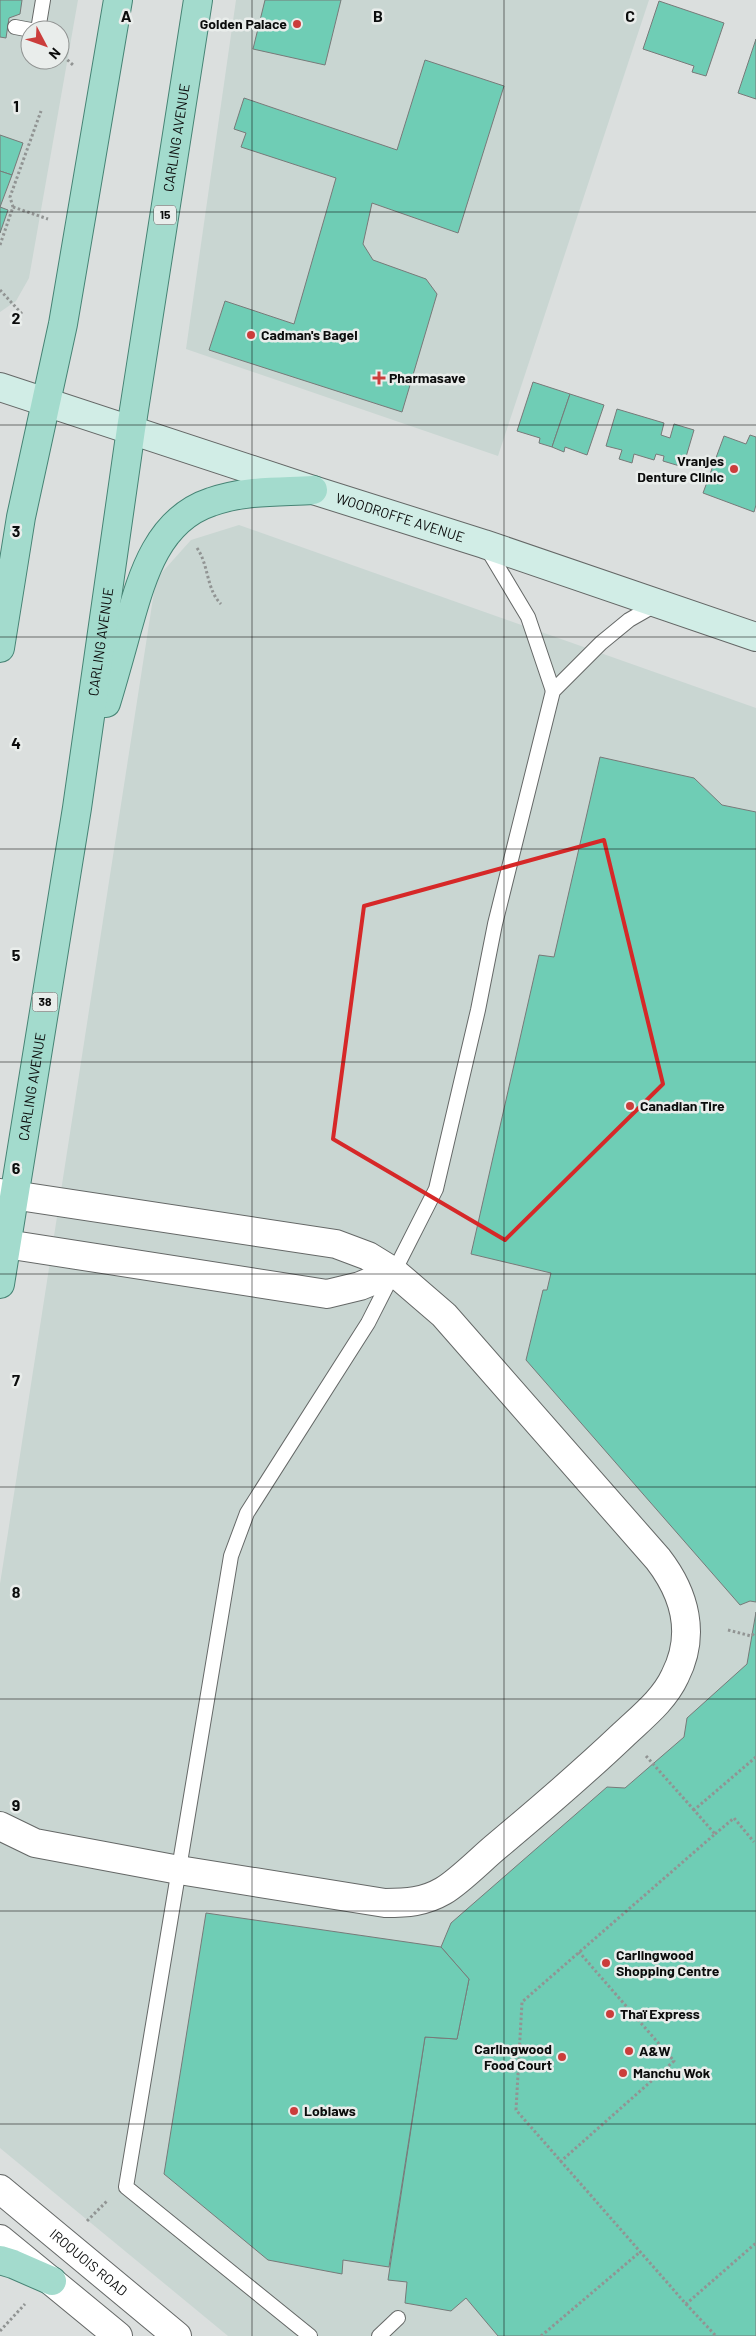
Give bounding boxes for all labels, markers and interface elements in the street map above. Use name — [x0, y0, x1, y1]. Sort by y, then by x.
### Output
text: A — [121, 6, 132, 25]
text: B — [373, 6, 383, 25]
text: C — [625, 6, 635, 25]
place label: Golden Palace — [200, 15, 287, 32]
marker: Golden Palace — [291, 18, 303, 30]
north arrow — [20, 20, 70, 70]
text: N — [46, 45, 65, 63]
street label: CARLING AVENUE — [159, 82, 193, 193]
text: 1 — [13, 96, 19, 115]
road number: 15 — [154, 206, 176, 224]
text: 2 — [12, 308, 21, 327]
place label: Cadman's Bagel — [261, 326, 358, 343]
marker: Cadman's Bagel — [245, 329, 257, 341]
place label: Pharmasave — [389, 369, 466, 386]
marker: Pharmasave — [373, 372, 385, 384]
place label: Vranjes Denture Clinic — [637, 452, 724, 485]
marker: Vranjes Denture Clinic — [728, 463, 740, 475]
street label: WOODROFFE AVENUE — [334, 489, 467, 545]
text: 3 — [12, 521, 20, 540]
street label: CARLING AVENUE — [84, 586, 116, 697]
text: 4 — [11, 733, 21, 752]
text: 5 — [12, 945, 21, 964]
road number: 38 — [32, 992, 58, 1012]
street label: CARLING AVENUE — [14, 1031, 49, 1142]
place label: Canadian Tire — [640, 1097, 725, 1114]
marker: Canadian Tire — [624, 1100, 636, 1112]
text: 6 — [12, 1158, 21, 1177]
text: 7 — [12, 1370, 20, 1389]
text: 8 — [12, 1582, 21, 1601]
text: 9 — [12, 1795, 20, 1814]
place label: Carlingwood Shopping Centre — [616, 1946, 720, 1979]
marker: Carlingwood Shopping Centre — [600, 1957, 612, 1969]
place label: Thaï Express — [620, 2005, 700, 2022]
marker: Thaï Express — [604, 2008, 616, 2020]
place label: Carlingwood Food Court — [474, 2040, 552, 2073]
place label: A&W — [639, 2042, 671, 2059]
marker: A&W — [623, 2045, 635, 2057]
marker: Carlingwood Food Court — [556, 2051, 568, 2063]
place label: Manchu Wok — [633, 2064, 711, 2081]
marker: Manchu Wok — [617, 2067, 629, 2079]
place label: Loblaws — [304, 2102, 356, 2119]
marker: Loblaws — [288, 2105, 300, 2117]
street label: IROQUOIS ROAD — [47, 2225, 131, 2299]

